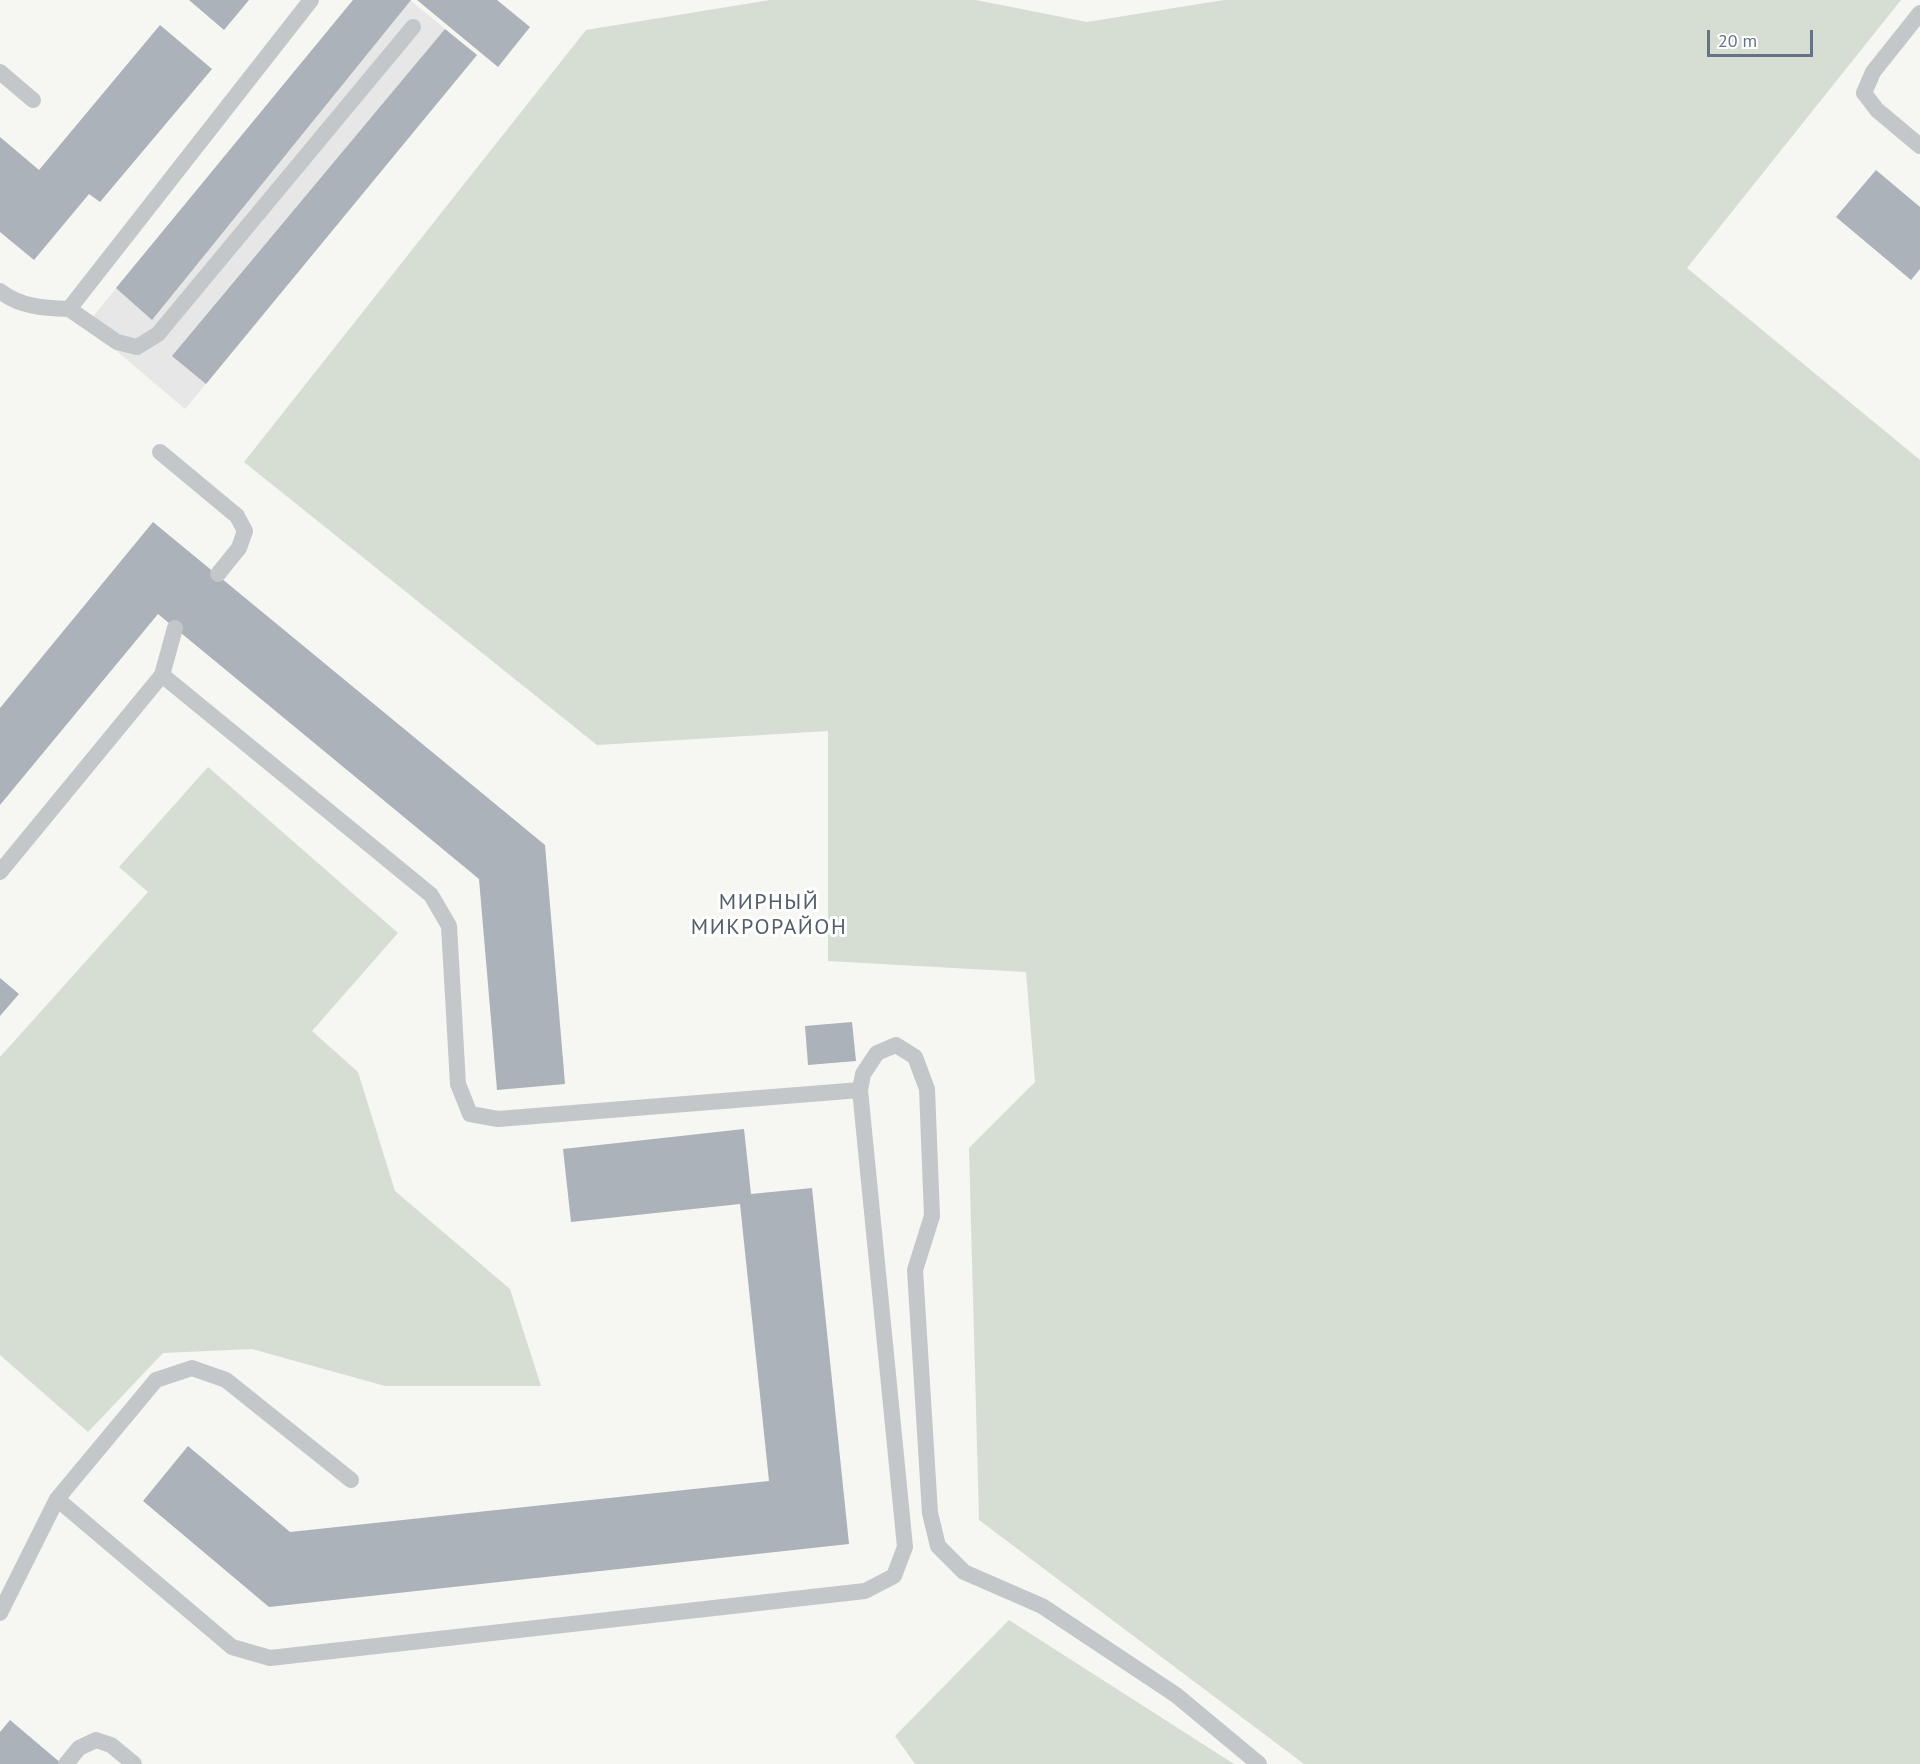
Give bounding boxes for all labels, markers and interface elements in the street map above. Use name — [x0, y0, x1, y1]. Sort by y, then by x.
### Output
scale bar — [1710, 18, 1816, 56]
text: 20 m — [1718, 29, 1757, 52]
district label: МИРНЫЙ МИКРОРАЙОН — [691, 890, 847, 942]

